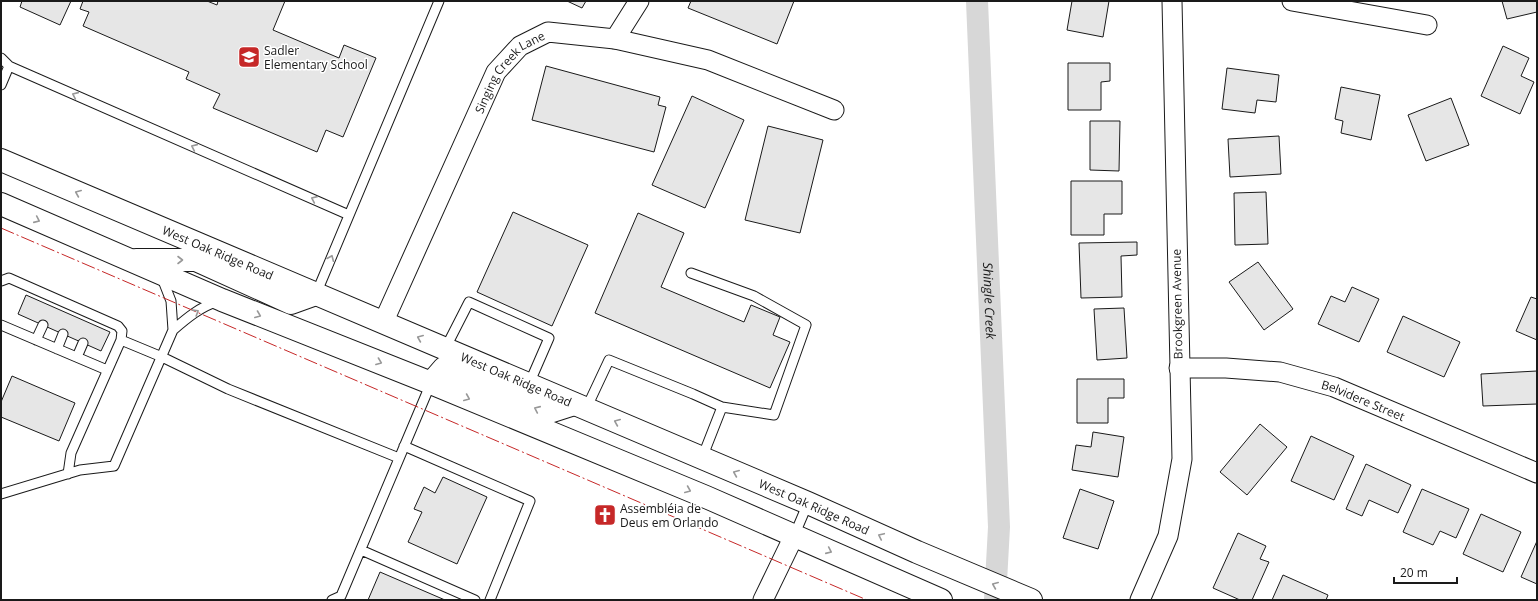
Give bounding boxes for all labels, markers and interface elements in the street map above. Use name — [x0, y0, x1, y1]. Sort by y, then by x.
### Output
street label: Singing Creek Lane — [470, 27, 548, 116]
place label: Sadler Elementary School — [264, 42, 368, 73]
school or university icon: Sadler Elementary School — [236, 44, 262, 70]
one-way arrow — [72, 92, 80, 100]
one-way arrow — [191, 144, 199, 152]
one-way arrow — [74, 190, 82, 198]
one-way arrow — [310, 196, 318, 204]
one-way arrow — [32, 215, 40, 223]
street label: West Oak Ridge Road — [160, 221, 276, 283]
street label: Brookgreen Avenue — [1168, 248, 1186, 359]
one-way arrow — [326, 255, 334, 262]
one-way arrow — [177, 256, 183, 264]
water label: Shingle Creek — [979, 262, 1000, 340]
one-way arrow — [192, 309, 199, 317]
one-way arrow — [255, 310, 262, 318]
one-way arrow — [416, 335, 424, 343]
street label: West Oak Ridge Road — [458, 348, 575, 410]
one-way arrow — [376, 358, 383, 366]
street label: Belvidere Street — [1319, 375, 1408, 425]
one-way arrow — [463, 393, 470, 401]
one-way arrow — [534, 406, 542, 414]
one-way arrow — [613, 419, 621, 427]
one-way arrow — [733, 469, 740, 477]
street label: West Oak Ridge Road — [756, 475, 872, 538]
one-way arrow — [684, 485, 692, 493]
place label: Assembléia de Deus em Orlando — [620, 500, 718, 531]
church icon: Assembléia de Deus em Orlando — [592, 502, 618, 528]
one-way arrow — [878, 533, 885, 541]
one-way arrow — [825, 546, 833, 554]
scale bar — [1394, 559, 1457, 585]
text: 20 m — [1400, 564, 1428, 581]
one-way arrow — [991, 582, 999, 590]

